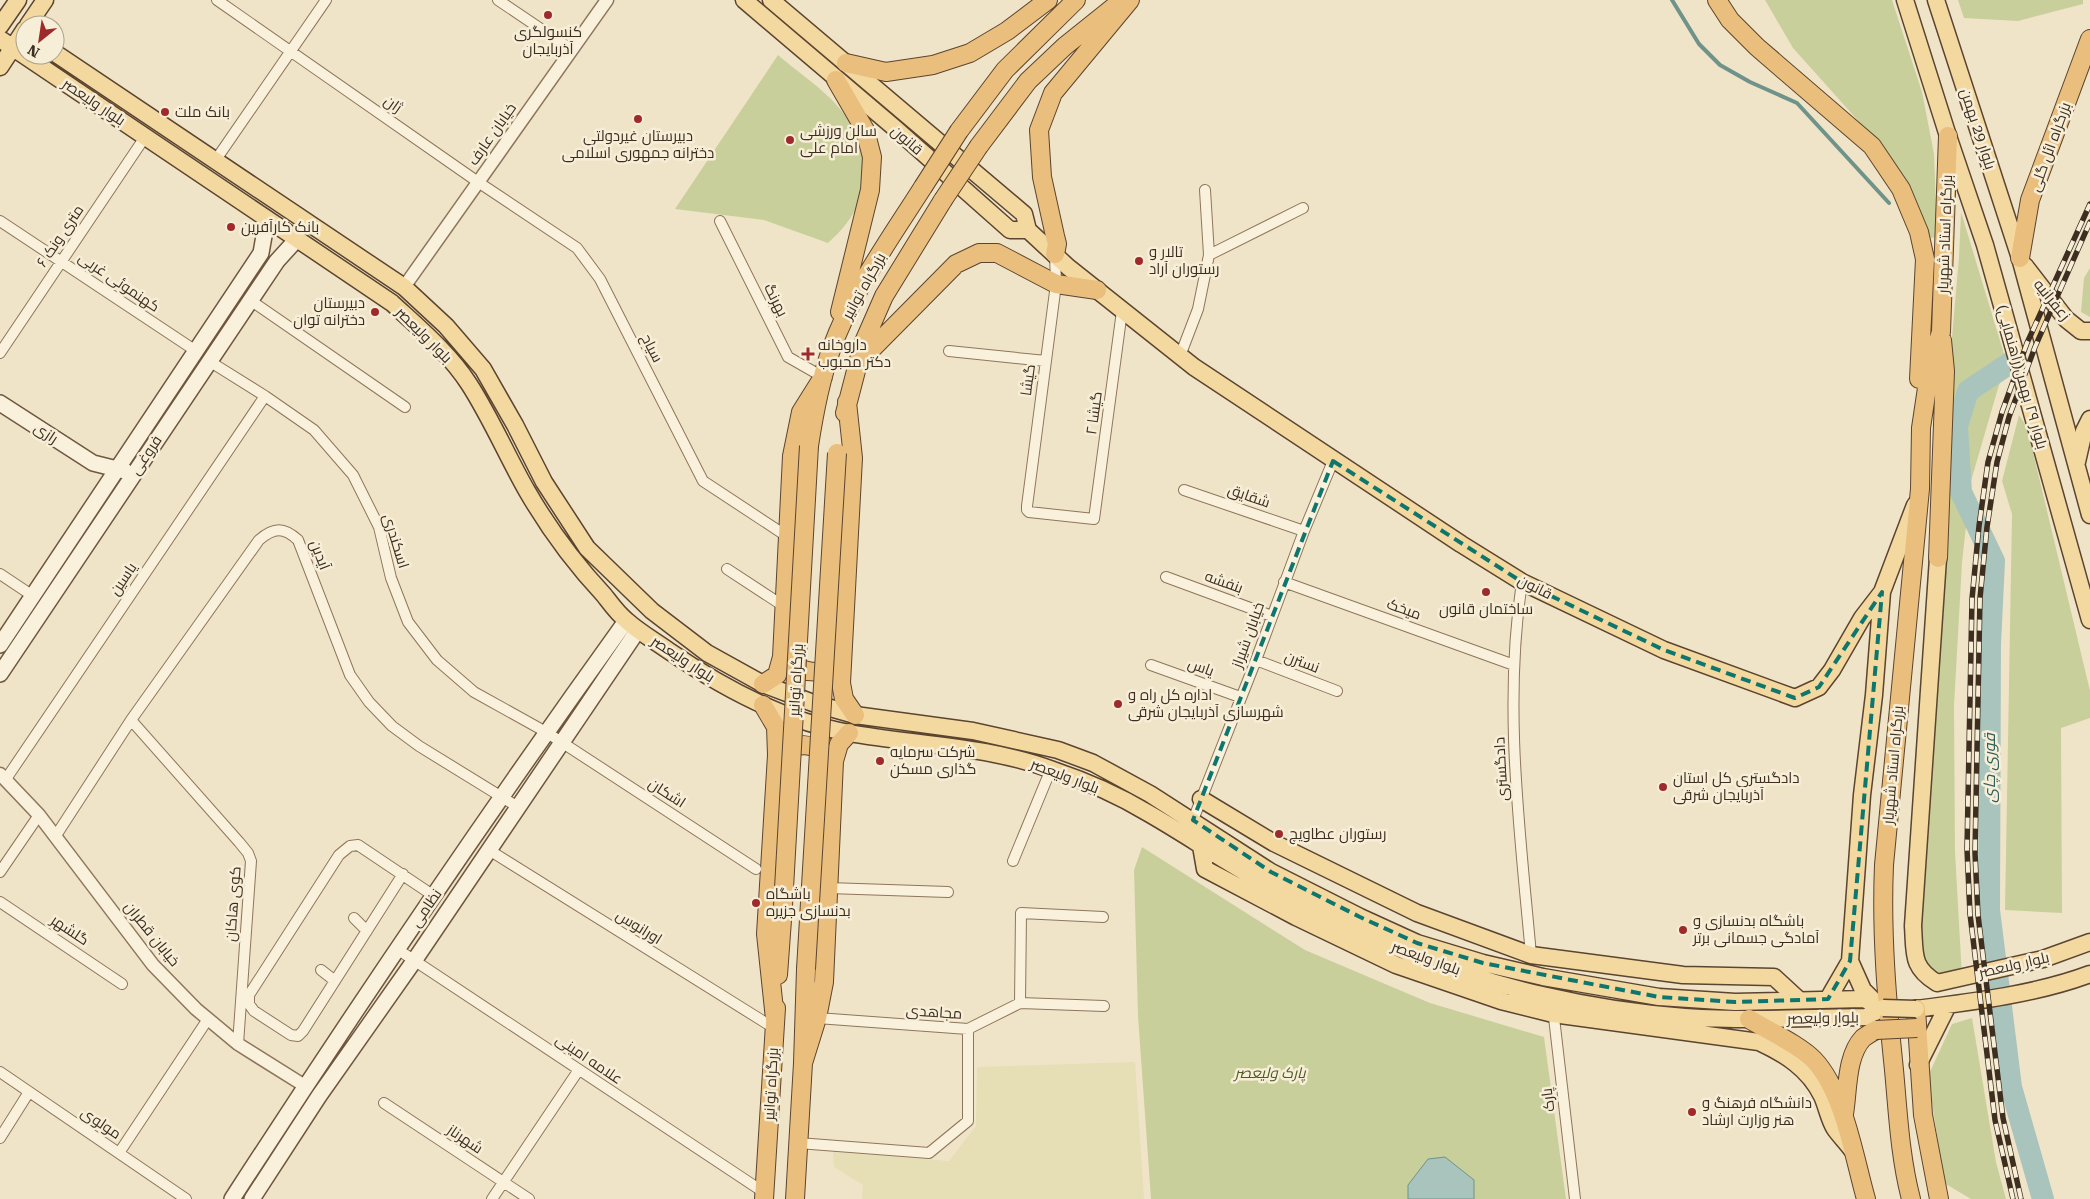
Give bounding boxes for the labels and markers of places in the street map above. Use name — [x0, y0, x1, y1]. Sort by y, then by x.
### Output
marker: کنسولگری آذربایجان — [542, 9, 554, 21]
place label: کنسولگری آذربایجان — [514, 23, 582, 59]
place label: بانک ملت — [175, 103, 230, 121]
marker: بانک ملت — [159, 106, 171, 118]
marker: دبیرستان غیردولتی دخترانه جمهوری اسلامی — [632, 113, 644, 125]
place label: سالن ورزشی امام علی — [800, 122, 877, 158]
place label: دبیرستان غیردولتی دخترانه جمهوری اسلامی — [562, 127, 714, 163]
marker: سالن ورزشی امام علی — [784, 134, 796, 146]
place label: بانک کارآفرین — [241, 218, 319, 237]
marker: بانک کارآفرین — [225, 221, 237, 233]
place label: تالار و رستوران آراد — [1149, 243, 1219, 279]
marker: تالار و رستوران آراد — [1133, 255, 1145, 267]
place label: دبیرستان دخترانه توان — [293, 294, 365, 330]
marker: دبیرستان دخترانه توان — [369, 306, 381, 318]
place label: داروخانه دکتر محبوب — [818, 336, 891, 371]
marker: داروخانه دکتر محبوب — [802, 348, 814, 360]
marker: ساختمان قانون — [1480, 586, 1492, 598]
place label: ساختمان قانون — [1439, 600, 1533, 619]
place label: اداره کل راه و شهرسازی آذربایجان شرقی — [1128, 686, 1284, 722]
marker: اداره کل راه و شهرسازی آذربایجان شرقی — [1112, 698, 1124, 710]
place label: شرکت سرمایه گذاری مسکن — [890, 743, 976, 779]
marker: شرکت سرمایه گذاری مسکن — [874, 755, 886, 767]
place label: دادگستری کل استان آذربایجان شرقی — [1673, 769, 1800, 805]
marker: دادگستری کل استان آذربایجان شرقی — [1657, 781, 1669, 793]
place label: رستوران عطاویچ — [1289, 825, 1386, 845]
marker: رستوران عطاویچ — [1273, 828, 1285, 840]
place label: باشگاه بدنسازی جزیره — [766, 885, 851, 921]
marker: باشگاه بدنسازی جزیره — [750, 897, 762, 909]
place label: باشگاه بدنسازی و آمادگی جسمانی برتر — [1692, 912, 1819, 948]
marker: باشگاه بدنسازی و آمادگی جسمانی برتر — [1677, 924, 1689, 936]
place label: دانشگاه فرهنگ و هنر وزارت ارشاد — [1702, 1094, 1812, 1129]
marker: دانشگاه فرهنگ و هنر وزارت ارشاد — [1686, 1106, 1698, 1118]

